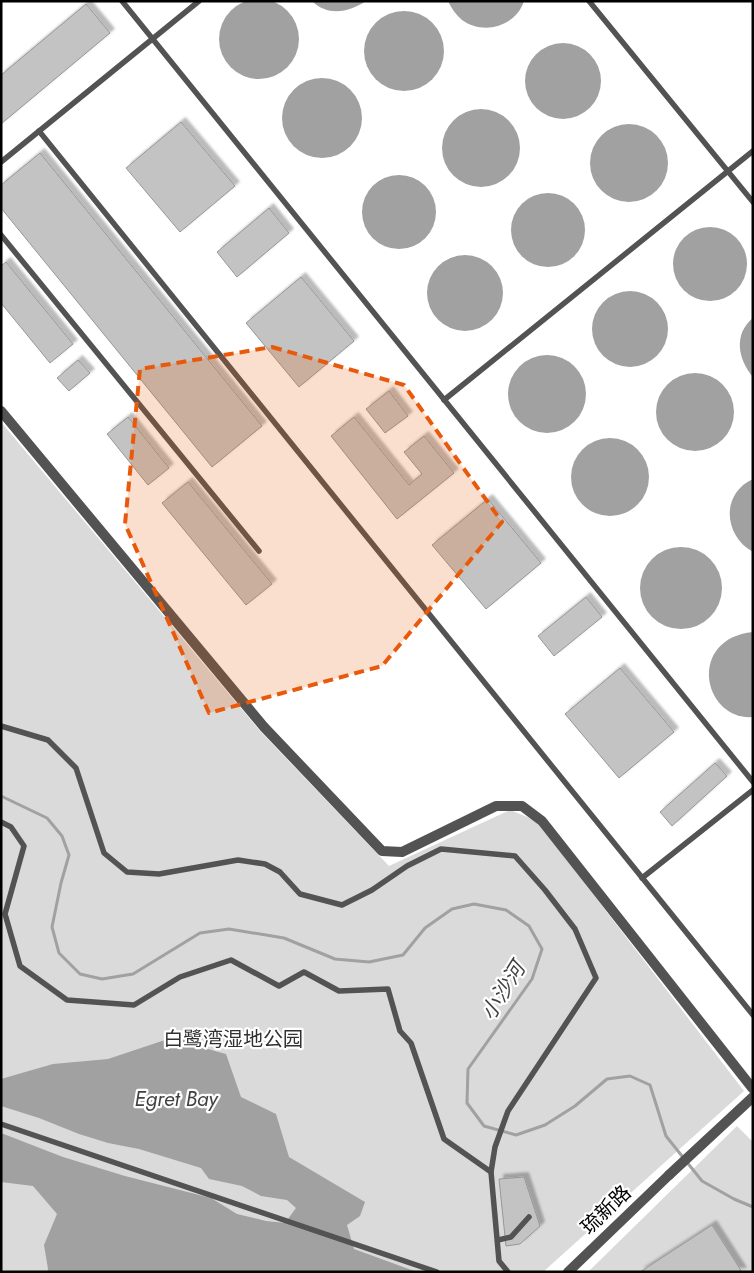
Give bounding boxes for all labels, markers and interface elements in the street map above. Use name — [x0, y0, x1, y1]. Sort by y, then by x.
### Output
water label: 小沙河 — [474, 953, 535, 1026]
park label: 白鹭湾湿地公园 — [163, 1025, 303, 1054]
water label: Egret Bay — [134, 1084, 220, 1114]
street label: 琉新路 — [574, 1179, 638, 1241]

